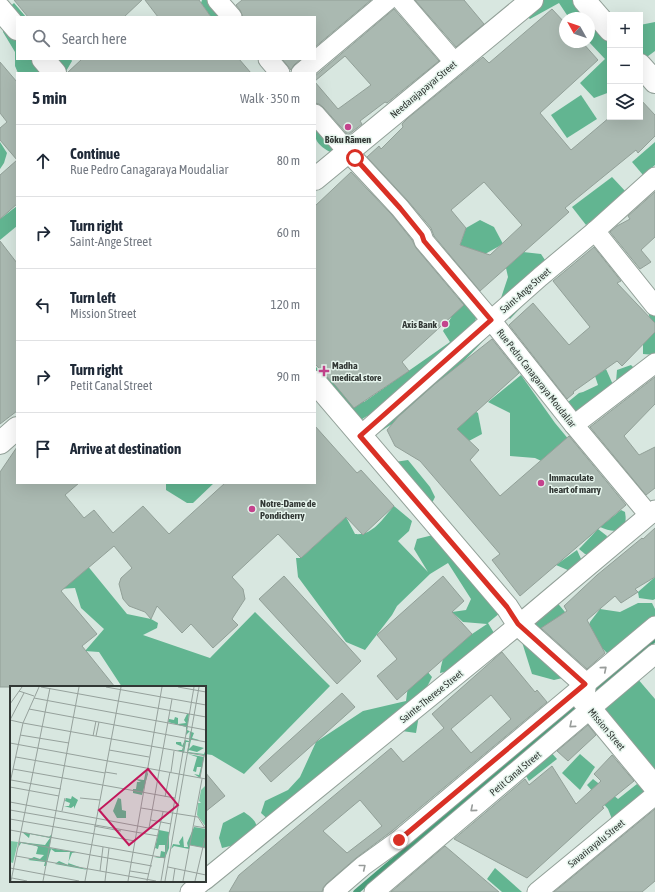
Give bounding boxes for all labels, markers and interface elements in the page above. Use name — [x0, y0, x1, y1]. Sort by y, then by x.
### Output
north arrow — [559, 12, 595, 48]
map controls — [607, 12, 643, 120]
button: + — [607, 12, 643, 48]
search box — [16, 16, 316, 60]
icon: search — [30, 27, 52, 49]
text: Search here — [62, 30, 127, 47]
button: − — [607, 48, 643, 84]
street label: Needarajapayar Street — [388, 58, 459, 120]
button: layers — [607, 84, 643, 120]
text: 5 min — [32, 88, 67, 108]
text: Walk · 350 m — [240, 91, 300, 106]
marker: Bōku Rāmen — [343, 122, 353, 132]
place label: Bōku Rāmen — [325, 134, 371, 145]
text: Continue — [70, 145, 120, 162]
route start — [346, 149, 364, 167]
icon: ahead — [32, 150, 54, 172]
text: 80 m — [277, 153, 300, 168]
text: Rue Pedro Canagaraya Moudaliar — [70, 162, 228, 177]
text: Turn right — [70, 217, 123, 234]
icon: right — [32, 222, 54, 244]
text: 60 m — [277, 225, 300, 240]
text: Saint-Ange Street — [70, 234, 152, 249]
street label: Saint-Ange Street — [498, 265, 553, 315]
text: Turn left — [70, 289, 116, 306]
icon: left — [32, 294, 54, 316]
text: 120 m — [271, 297, 300, 312]
text: Mission Street — [70, 306, 137, 321]
place label: Axis Bank — [401, 319, 438, 330]
marker: Axis Bank — [440, 319, 450, 329]
street label: Rue Pedro Canagaraya Moudaliar — [495, 327, 579, 431]
place label: Madha medical store — [332, 360, 382, 383]
text: Turn right — [70, 361, 123, 378]
icon: right — [32, 366, 54, 388]
marker: Madha medical store — [319, 366, 329, 376]
text: 90 m — [277, 369, 300, 384]
text: Petit Canal Street — [70, 378, 152, 393]
icon: arrive — [32, 438, 54, 460]
text: Arrive at destination — [70, 440, 181, 457]
place label: Immaculate heart of marry — [549, 472, 602, 495]
marker: Immaculate heart of marry — [536, 478, 546, 488]
place label: Notre-Dame de Pondicherry — [260, 498, 317, 521]
marker: Notre-Dame de Pondicherry — [247, 504, 257, 514]
one-way arrow — [599, 666, 607, 673]
street label: Sainte-Therese Street — [398, 668, 465, 725]
inset map — [10, 686, 206, 882]
street label: Mission Street — [586, 706, 627, 753]
one-way arrow — [569, 721, 577, 728]
street label: Petit Canal Street — [488, 749, 543, 798]
one-way arrow — [470, 804, 477, 811]
street label: Savarirayalu Street — [566, 817, 627, 870]
route end — [390, 831, 408, 849]
one-way arrow — [358, 864, 366, 871]

